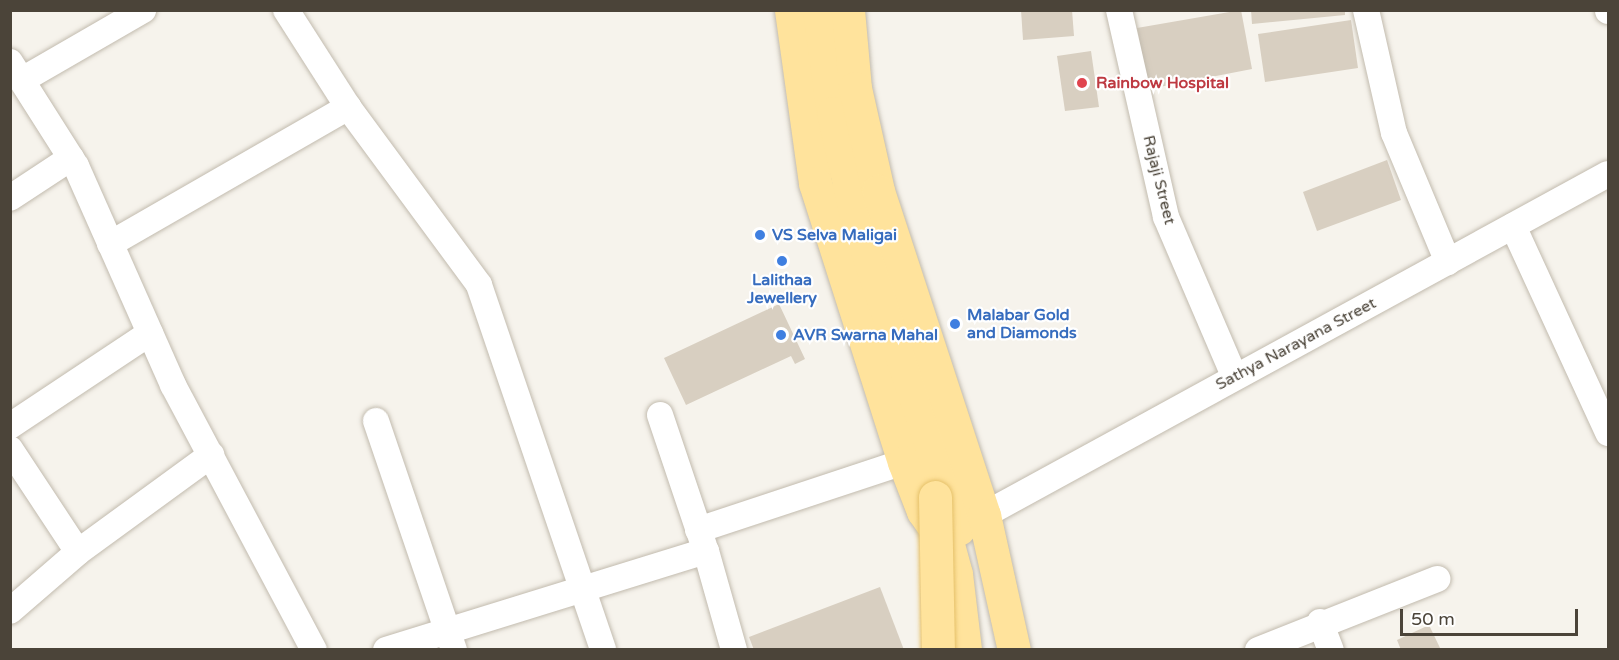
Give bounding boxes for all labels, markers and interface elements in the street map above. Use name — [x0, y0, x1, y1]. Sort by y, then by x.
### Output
place label: Rainbow Hospital — [1096, 73, 1229, 93]
marker: Rainbow Hospital — [1073, 74, 1091, 92]
street label: Rajaji Street — [1139, 133, 1179, 227]
place label: VS Selva Maligai — [772, 225, 897, 245]
marker: VS Selva Maligai — [753, 228, 767, 242]
marker: Lalithaa Jewellery — [775, 254, 789, 268]
place label: Lalithaa Jewellery — [747, 270, 817, 308]
street label: Sathya Narayana Street — [1212, 294, 1380, 394]
place label: Malabar Gold and Diamonds — [967, 305, 1077, 343]
marker: Malabar Gold and Diamonds — [948, 317, 962, 331]
place label: AVR Swarna Mahal — [793, 325, 938, 345]
marker: AVR Swarna Mahal — [774, 328, 788, 342]
scale bar — [1403, 597, 1582, 635]
text: 50 m — [1411, 608, 1455, 630]

